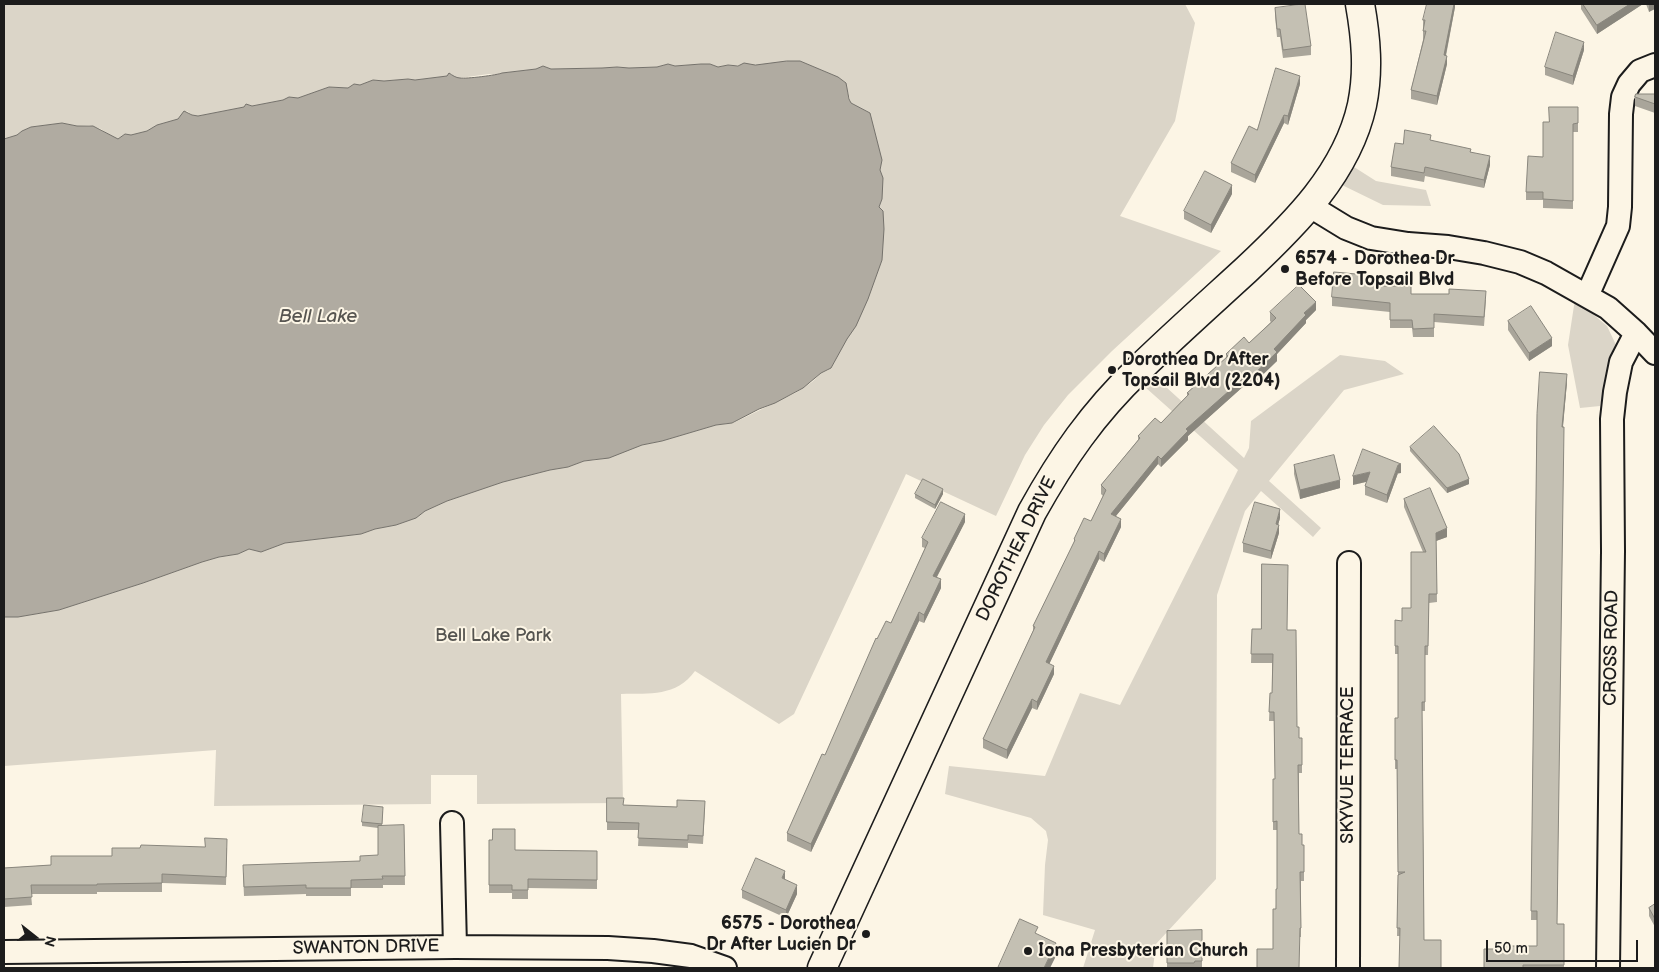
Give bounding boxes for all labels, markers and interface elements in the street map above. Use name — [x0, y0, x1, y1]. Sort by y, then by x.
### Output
place label: 6574 - Dorothea Dr Before Topsail Blvd — [1295, 248, 1455, 290]
marker: 6574 - Dorothea Dr Before Topsail Blvd — [1279, 263, 1291, 275]
water label: Bell Lake — [279, 306, 357, 328]
place label: Dorothea Dr After Topsail Blvd (2204) — [1122, 349, 1280, 392]
marker: Dorothea Dr After Topsail Blvd (2204) — [1106, 364, 1118, 376]
street label: DOROTHEA DRIVE — [973, 473, 1061, 625]
street label: CROSS ROAD — [1600, 590, 1624, 706]
park label: Bell Lake Park — [435, 625, 551, 647]
street label: SKYVUE TERRACE — [1337, 686, 1359, 844]
north arrow — [10, 912, 60, 962]
place label: 6575 - Dorothea Dr After Lucien Dr — [706, 913, 856, 956]
marker: 6575 - Dorothea Dr After Lucien Dr — [860, 928, 872, 940]
scale bar — [1489, 930, 1642, 962]
text: N — [40, 934, 60, 949]
street label: SWANTON DRIVE — [292, 936, 440, 960]
text: 50 m — [1494, 939, 1528, 958]
place label: Iona Presbyterian Church — [1038, 940, 1248, 962]
marker: Iona Presbyterian Church — [1022, 945, 1034, 957]

